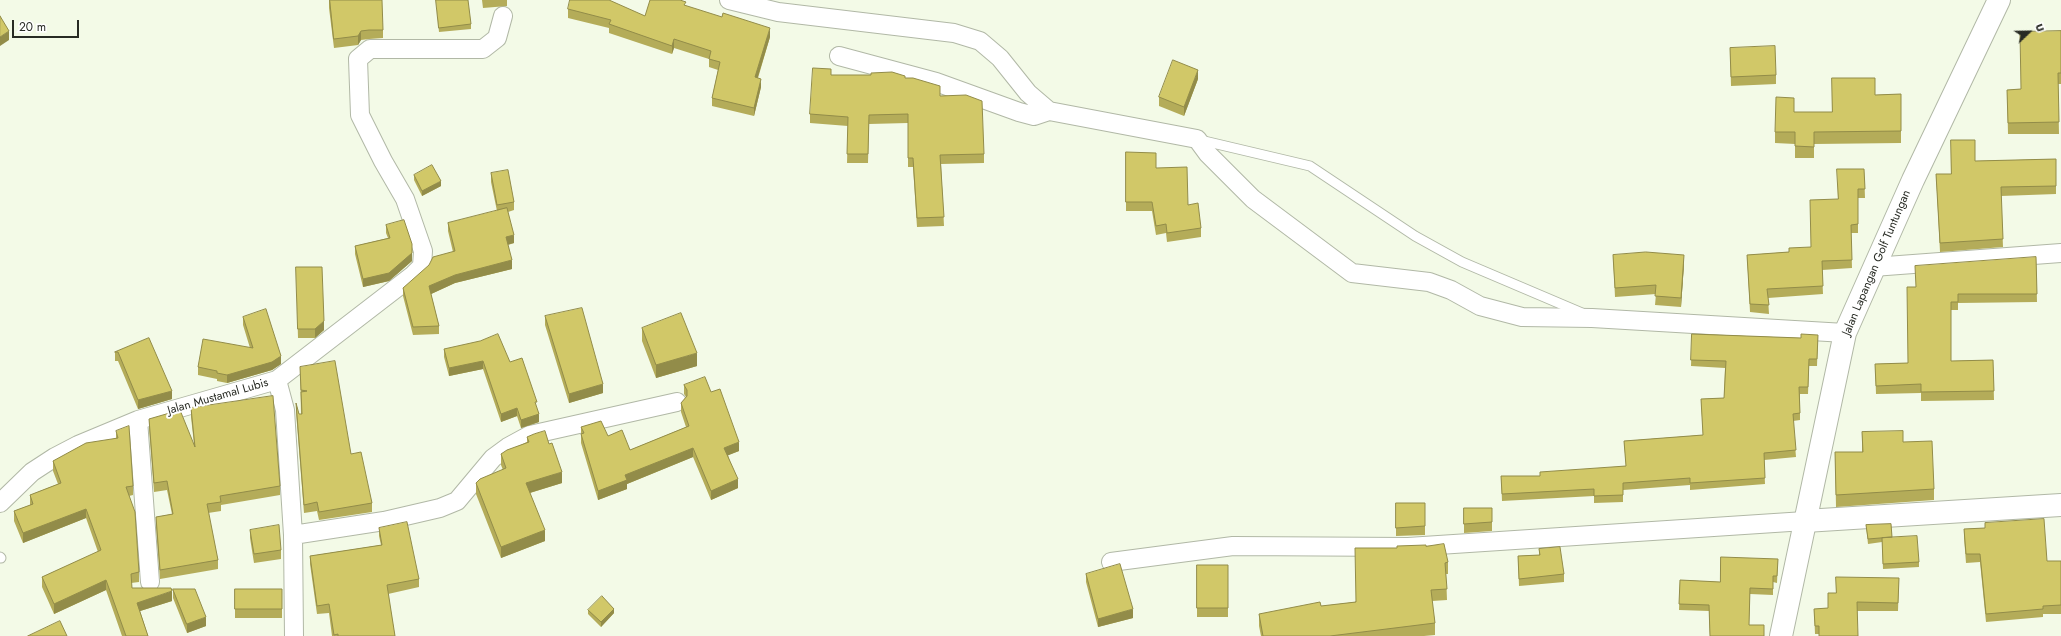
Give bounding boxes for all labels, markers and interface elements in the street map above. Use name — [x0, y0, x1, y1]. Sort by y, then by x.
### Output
scale bar — [14, 12, 81, 38]
north arrow — [2009, 12, 2049, 52]
text: 20 m — [19, 18, 46, 36]
text: U — [2031, 21, 2049, 34]
street label: Jalan Lapangan Golf Tuntungan — [1840, 188, 1914, 338]
street label: Jalan Mustamal Lubis — [166, 376, 270, 418]

